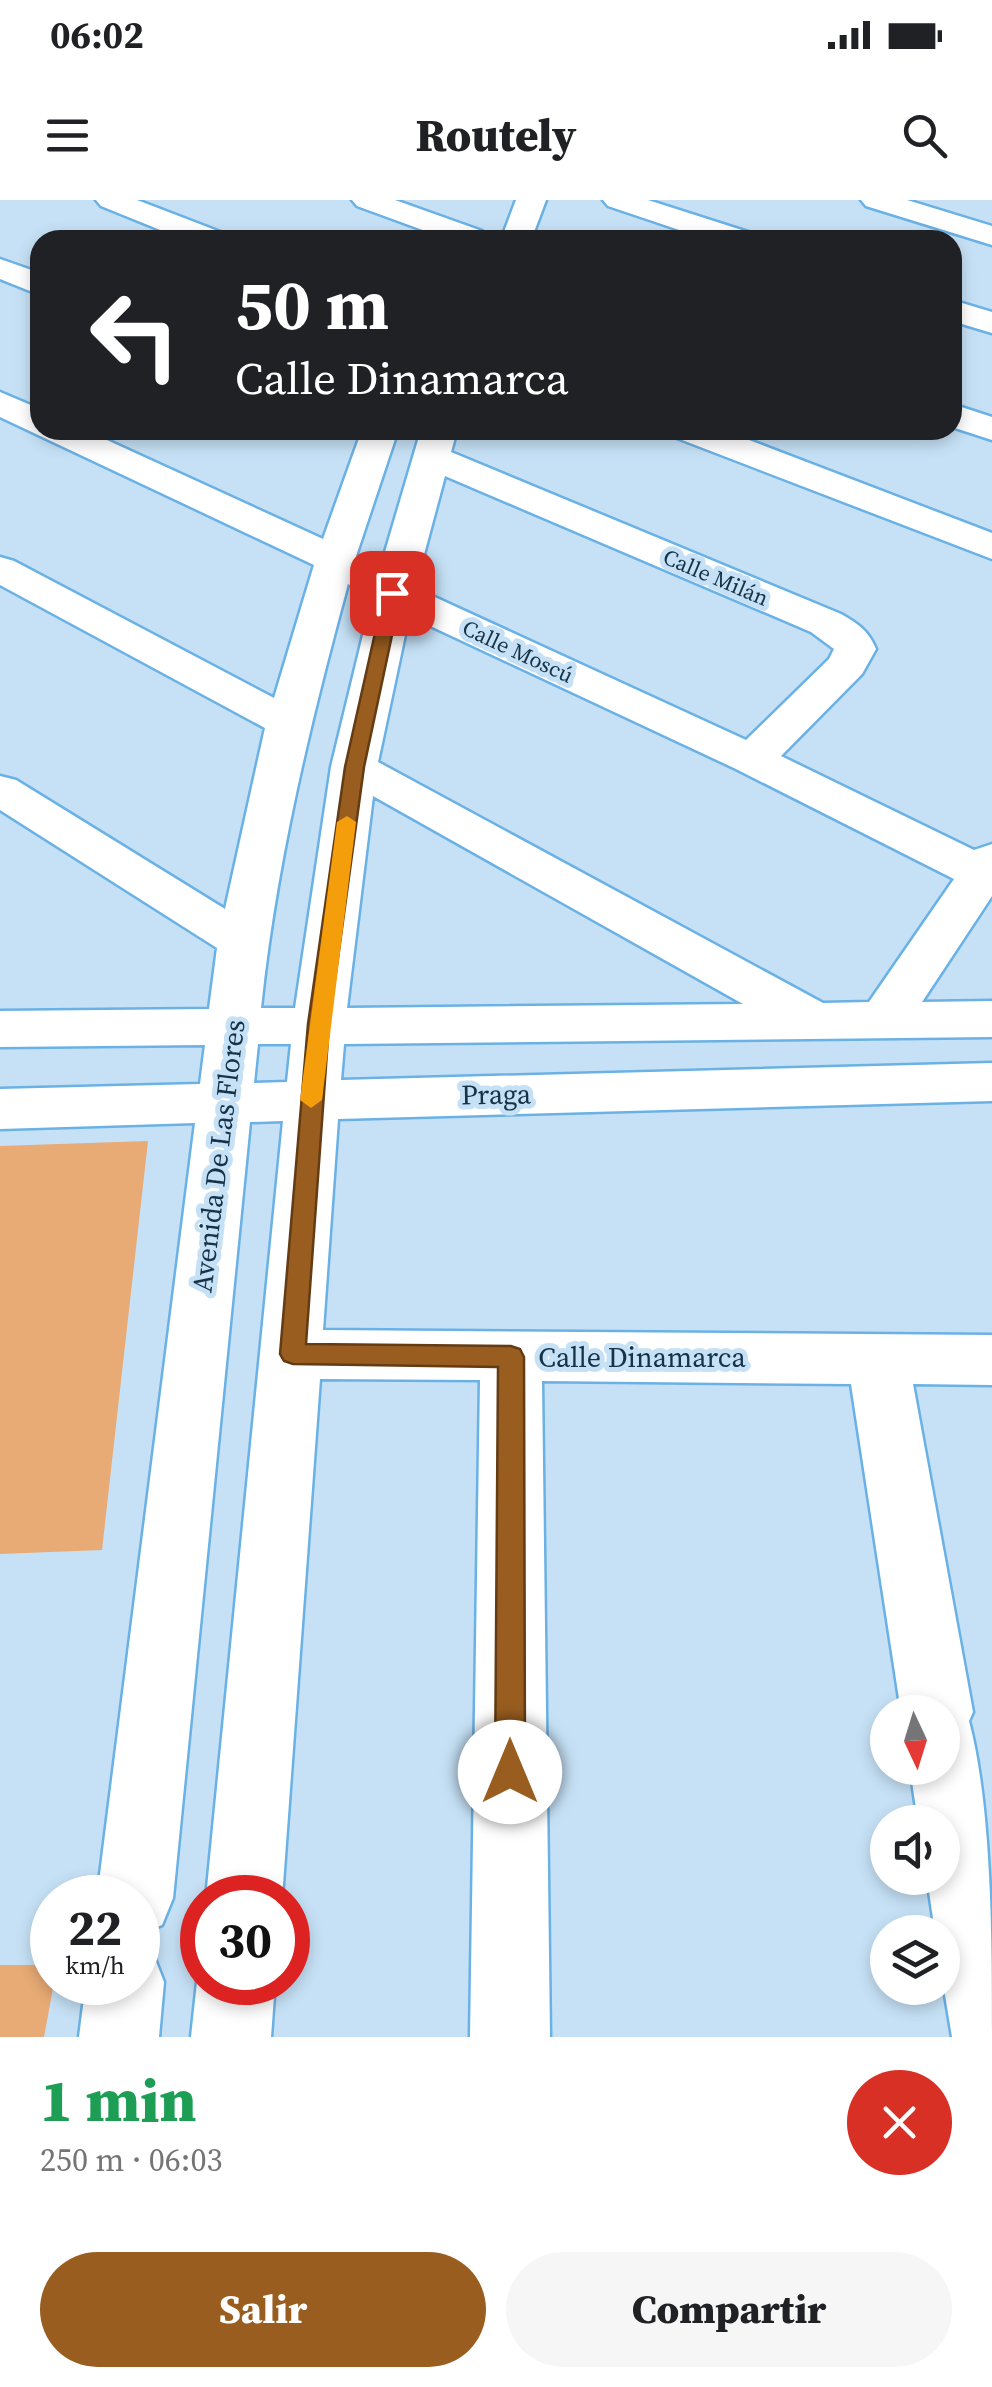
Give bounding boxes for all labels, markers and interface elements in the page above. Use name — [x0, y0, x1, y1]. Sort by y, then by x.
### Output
text: 06:02 — [50, 9, 144, 61]
text: Routely — [416, 104, 576, 166]
icon: menu — [40, 108, 95, 163]
icon: search — [897, 108, 952, 163]
text: 50 m — [235, 256, 389, 352]
icon: left — [70, 270, 200, 400]
text: Calle Dinamarca — [235, 347, 569, 409]
street label: Calle Milán — [659, 541, 773, 613]
pin — [350, 551, 435, 636]
icon: arrive — [365, 566, 420, 621]
street label: Calle Moscú — [458, 612, 578, 690]
street label: Avenida De Las Flores — [182, 1017, 254, 1295]
street label: Praga — [461, 1074, 532, 1114]
street label: Calle Dinamarca — [538, 1338, 747, 1376]
north arrow — [870, 1695, 960, 1785]
map controls — [870, 1695, 960, 2005]
position arrow — [458, 1720, 562, 1824]
button: sound — [870, 1805, 960, 1895]
speed limit sign: 30 — [180, 1875, 310, 2005]
text: 22 — [68, 1893, 122, 1962]
button: layers — [870, 1915, 960, 2005]
text: km/h — [65, 1948, 125, 1982]
text: 1 min — [40, 2059, 196, 2141]
button: close — [847, 2070, 952, 2175]
text: 250 m · 06:03 — [40, 2138, 222, 2182]
button: Salir — [40, 2252, 486, 2367]
button: Compartir — [506, 2252, 952, 2367]

